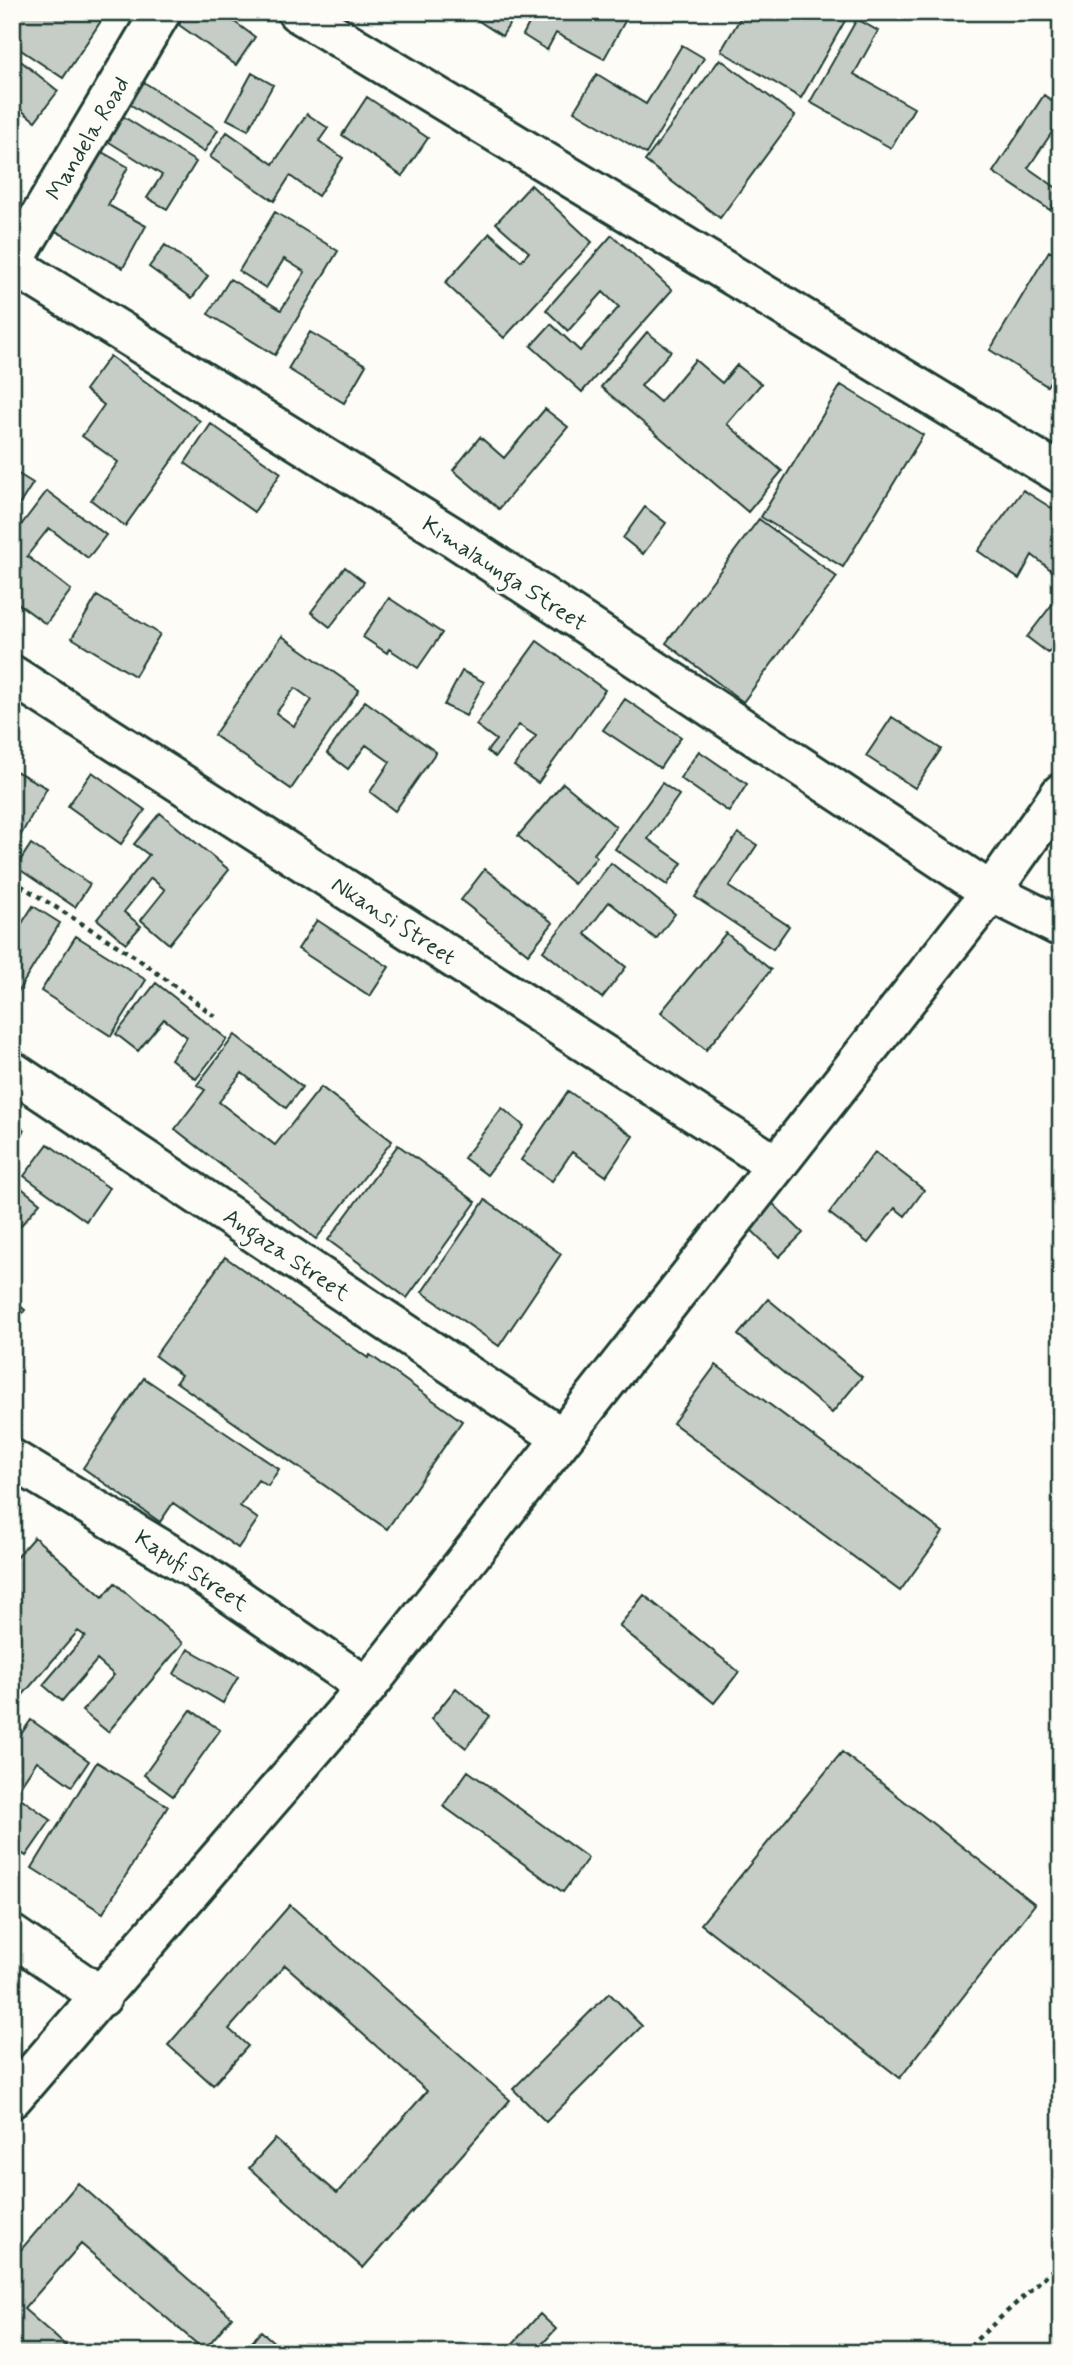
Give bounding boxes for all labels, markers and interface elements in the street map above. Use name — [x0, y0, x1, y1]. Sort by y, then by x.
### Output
street label: Mandela Road — [40, 72, 137, 206]
street label: Kimalaunga Street — [415, 510, 592, 641]
street label: Nkansi Street — [325, 870, 461, 973]
street label: Angaza Street — [216, 1202, 355, 1311]
street label: Kapufi Street — [128, 1524, 254, 1620]

